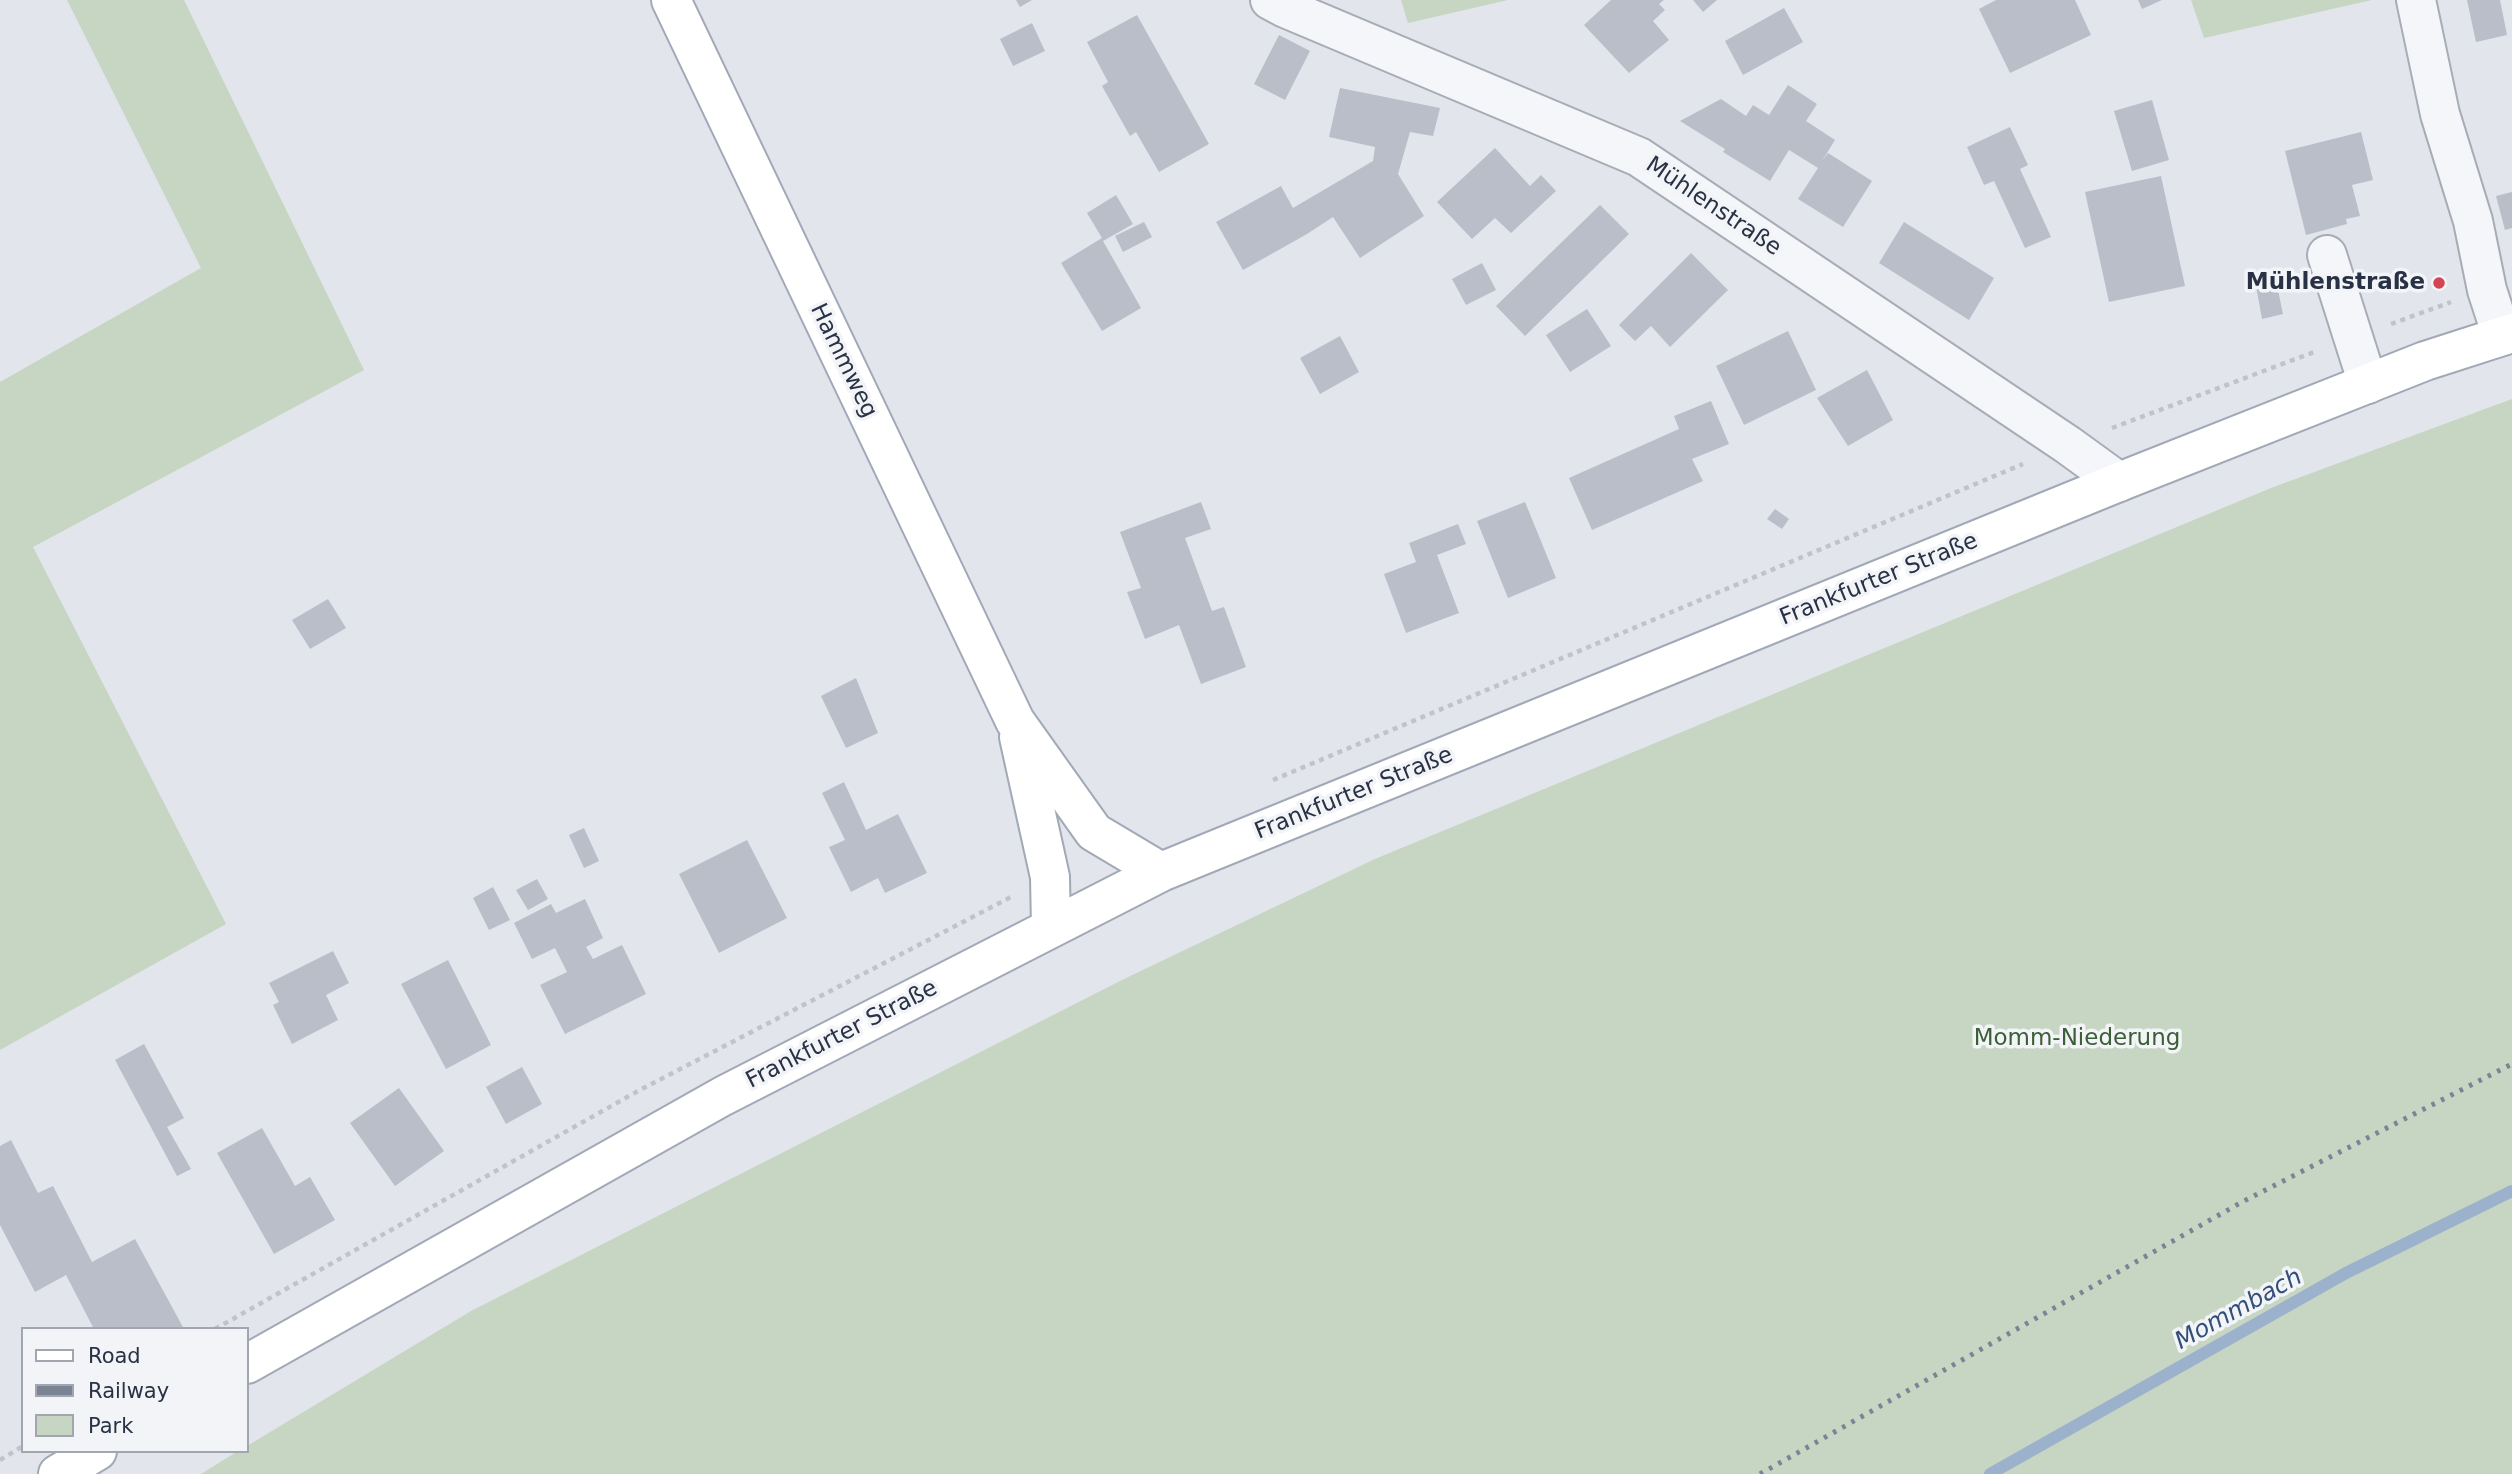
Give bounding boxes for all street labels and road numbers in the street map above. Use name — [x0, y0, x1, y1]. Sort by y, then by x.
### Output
street label: Mühlenstraße — [1640, 152, 1786, 262]
street label: Hammweg — [803, 299, 883, 423]
street label: Frankfurter Straße — [1776, 528, 1982, 632]
street label: Frankfurter Straße — [1251, 742, 1457, 846]
street label: Frankfurter Straße — [742, 975, 942, 1095]

